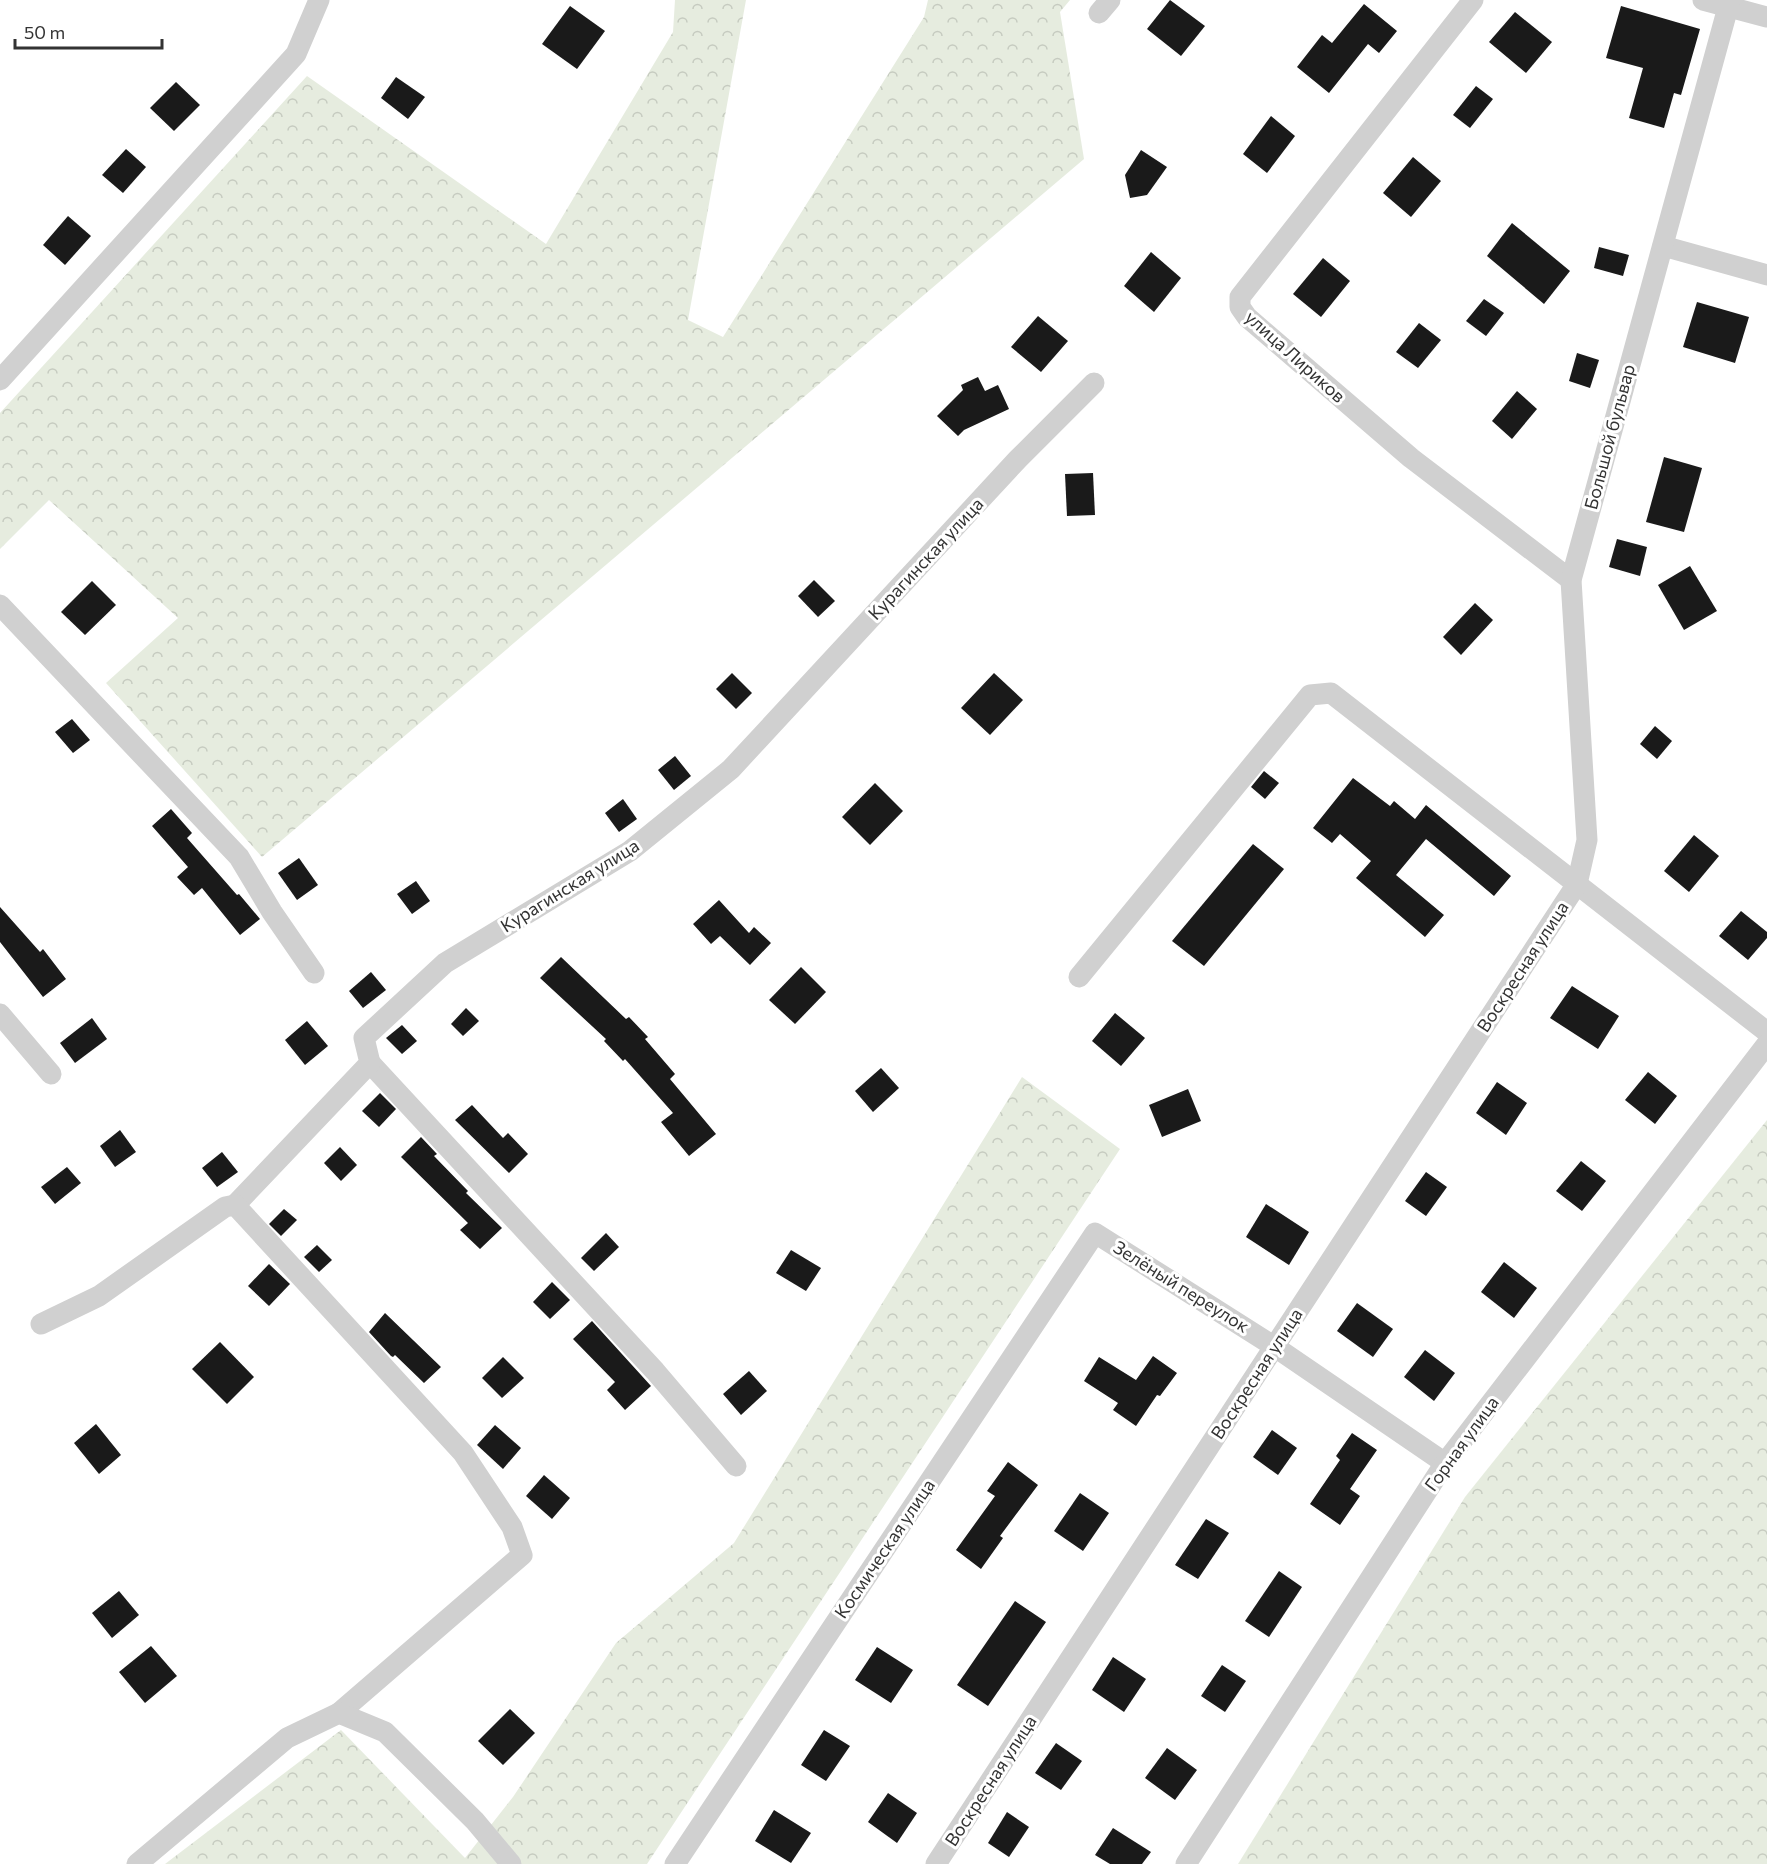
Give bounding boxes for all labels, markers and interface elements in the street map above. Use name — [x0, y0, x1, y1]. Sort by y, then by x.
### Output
scale bar — [15, 12, 162, 50]
text: 50 m — [24, 21, 65, 43]
street label: улица Лириков — [1241, 306, 1350, 407]
street label: Большой бульвар — [1579, 362, 1639, 512]
street label: Курагинская улица — [863, 493, 988, 624]
street label: Курагинская улица — [496, 834, 643, 937]
street label: Воскресная улица — [1472, 897, 1573, 1036]
street label: Зелёный переулок — [1110, 1236, 1254, 1337]
street label: Воскресная улица — [1206, 1304, 1307, 1443]
street label: Горная улица — [1419, 1392, 1503, 1495]
street label: Космическая улица — [829, 1475, 939, 1622]
street label: Воскресная улица — [940, 1711, 1041, 1850]

